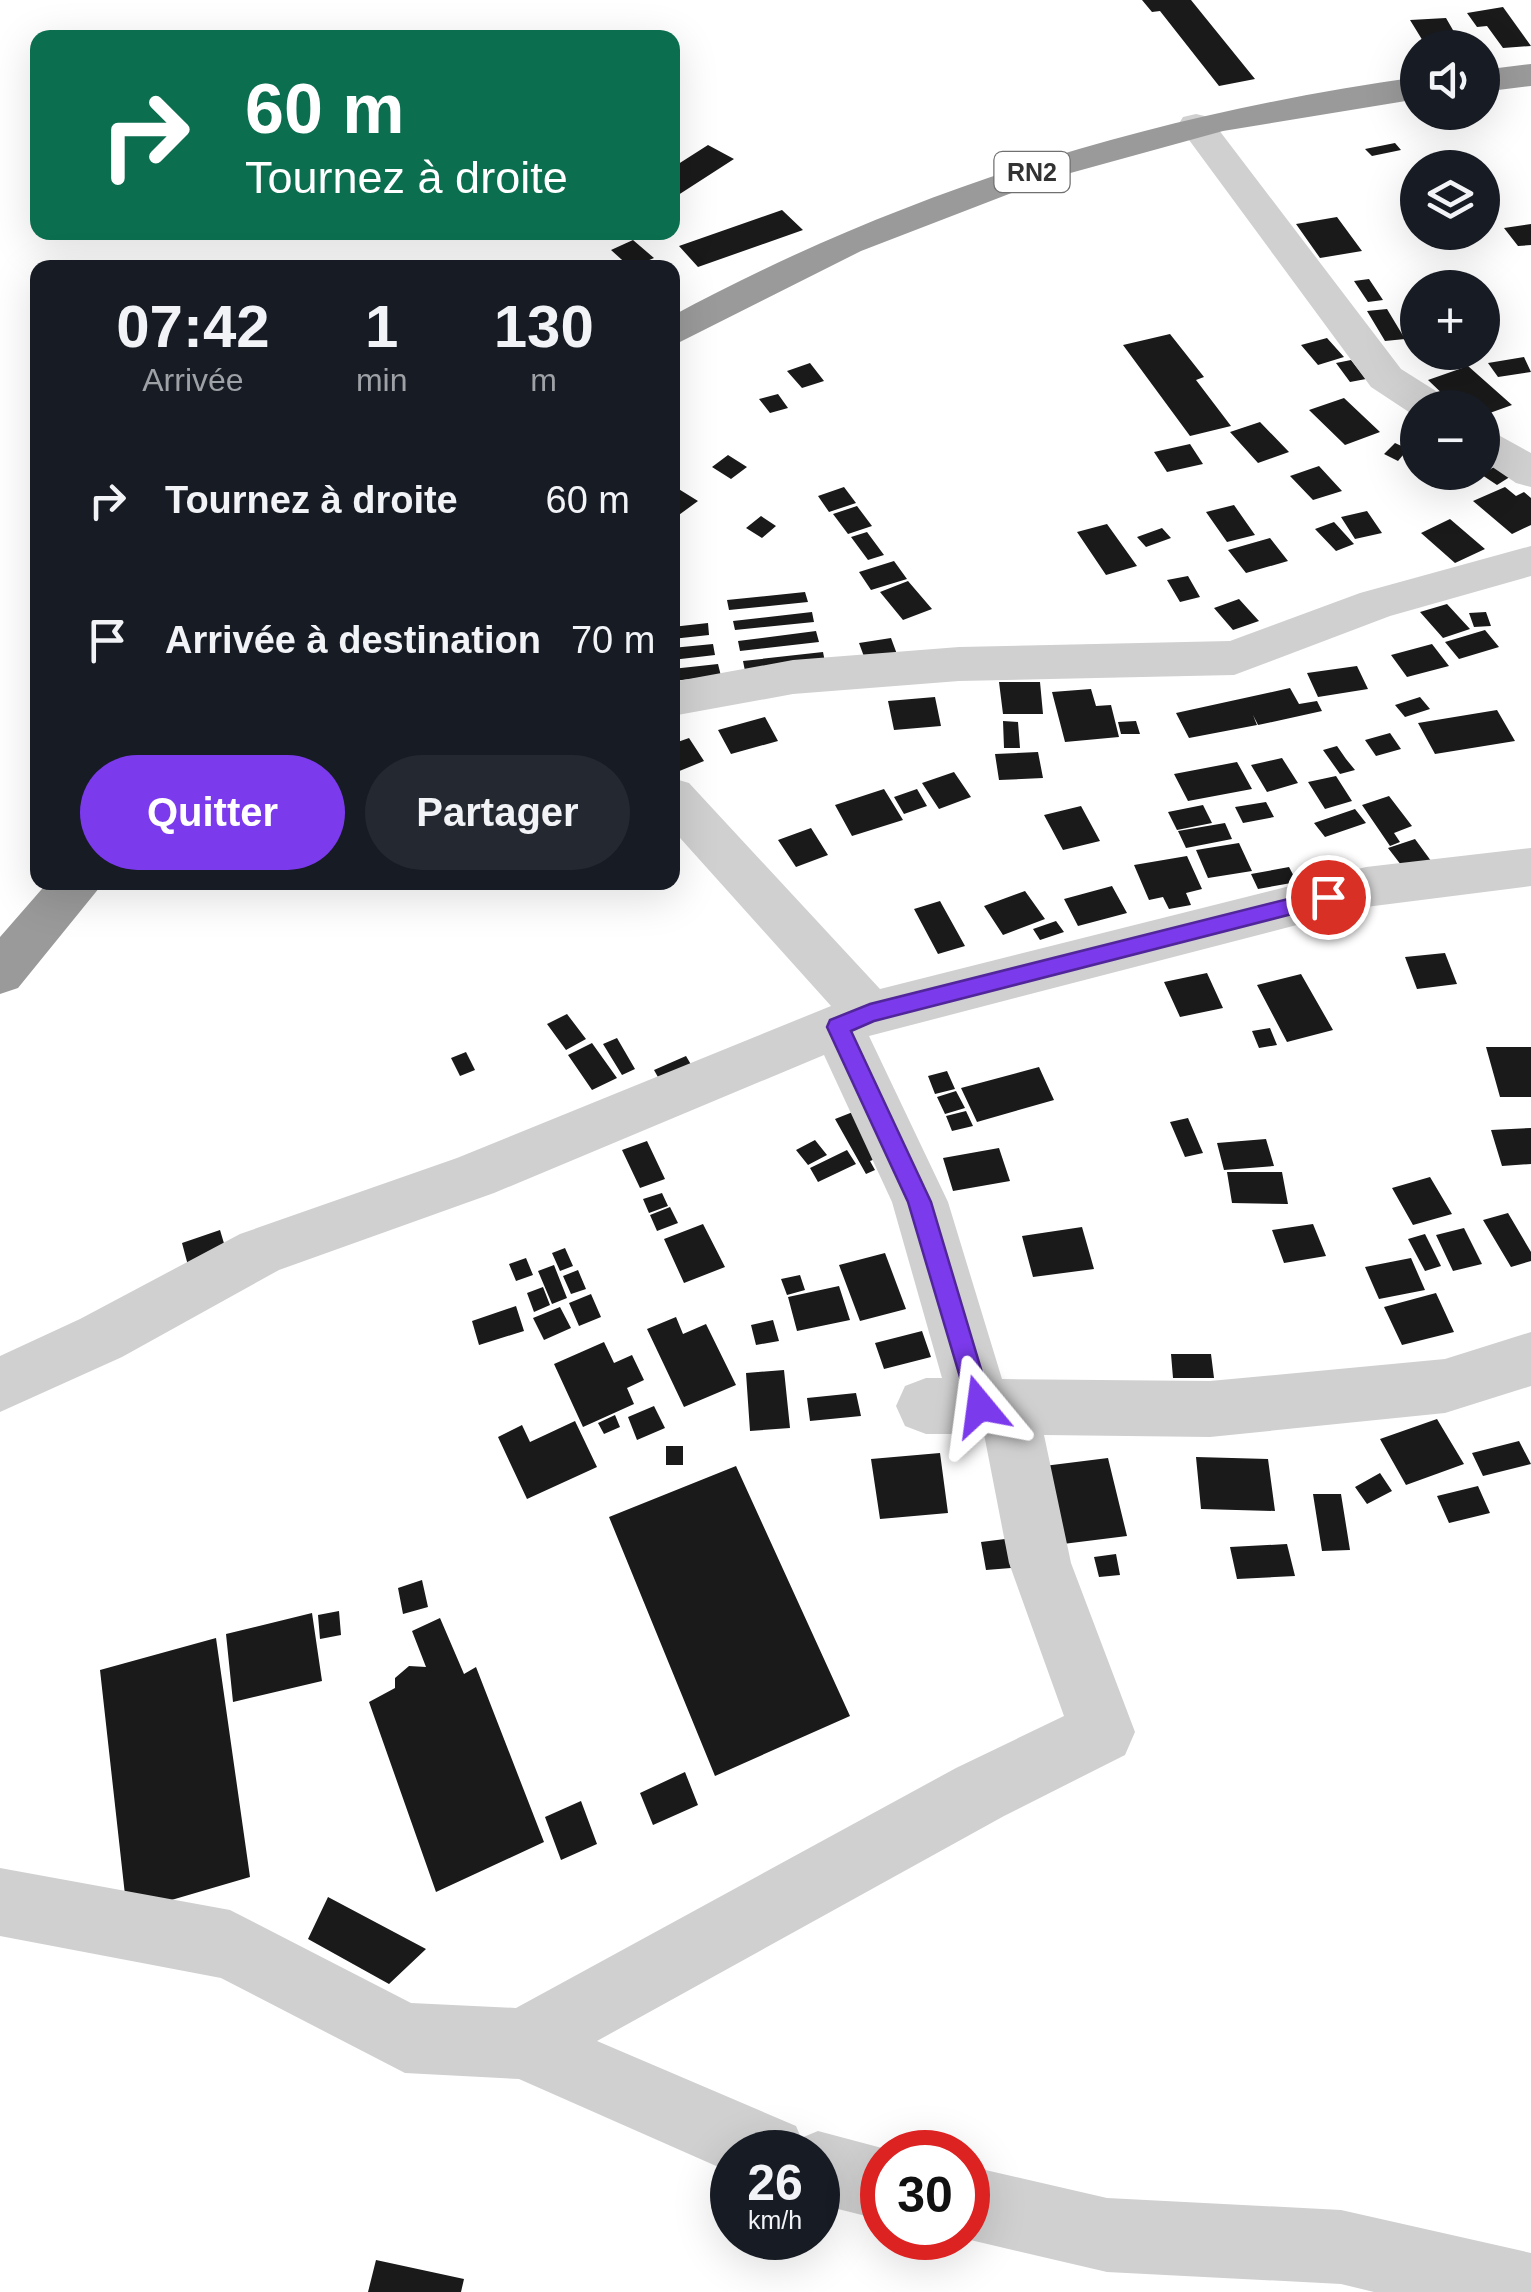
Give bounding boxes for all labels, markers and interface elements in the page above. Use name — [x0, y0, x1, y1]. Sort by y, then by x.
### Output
map controls — [1400, 30, 1500, 490]
button: sound — [1400, 30, 1500, 130]
icon: right — [80, 70, 210, 200]
text: 60 m — [245, 70, 405, 148]
button: layers — [1400, 150, 1500, 250]
text: Tournez à droite — [245, 152, 568, 203]
road number: RN2 — [994, 152, 1070, 192]
button: + — [1400, 270, 1500, 370]
text: 07:42 — [116, 293, 270, 360]
text: 1 — [365, 293, 398, 360]
text: 130 — [494, 293, 594, 360]
text: Arrivée — [142, 362, 244, 398]
text: min — [356, 362, 407, 398]
text: m — [530, 362, 557, 398]
button: − — [1400, 390, 1500, 490]
icon: right — [80, 473, 135, 528]
text: Tournez à droite — [165, 479, 458, 521]
text: 60 m — [546, 479, 630, 521]
icon: arrive — [80, 613, 135, 668]
text: Arrivée à destination — [165, 619, 541, 661]
text: 70 m — [571, 619, 655, 661]
button: Quitter — [80, 755, 345, 870]
button: Partager — [365, 755, 630, 870]
pin — [1286, 855, 1371, 940]
icon: arrive — [1301, 870, 1356, 925]
position arrow — [928, 1354, 1032, 1458]
speed limit sign: 30 — [860, 2130, 990, 2260]
text: 26 — [747, 2155, 803, 2211]
text: km/h — [748, 2206, 802, 2234]

